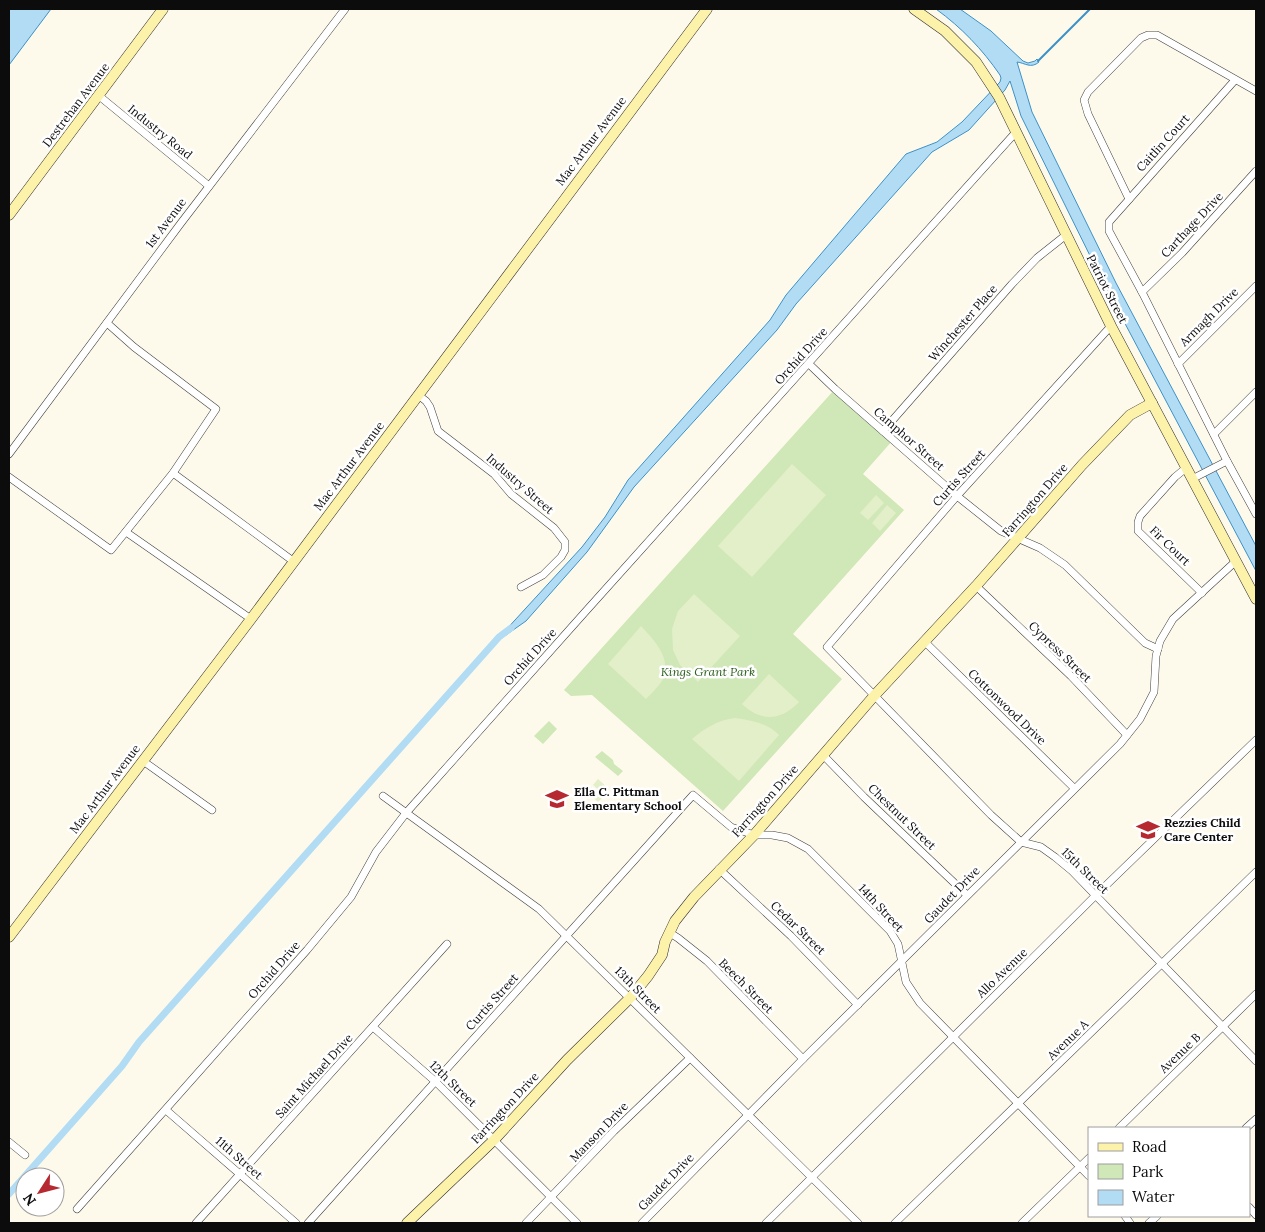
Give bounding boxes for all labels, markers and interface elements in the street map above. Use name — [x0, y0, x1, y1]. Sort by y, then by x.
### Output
street label: Destrehan Avenue — [39, 59, 113, 150]
street label: Mac Arthur Avenue — [552, 93, 629, 188]
street label: Industry Road — [125, 101, 196, 162]
street label: Caitlin Court — [1133, 111, 1193, 175]
street label: Carthage Drive — [1157, 188, 1226, 261]
street label: 1st Avenue — [142, 194, 189, 251]
street label: Patriot Street — [1084, 252, 1131, 326]
street label: Winchester Place — [925, 281, 1000, 364]
street label: Armagh Drive — [1175, 284, 1241, 350]
street label: Orchid Drive — [771, 324, 831, 387]
street label: Camphor Street — [871, 404, 948, 474]
street label: Mac Arthur Avenue — [310, 418, 387, 513]
street label: Curtis Street — [929, 446, 988, 509]
street label: Industry Street — [483, 450, 557, 517]
street label: Farrington Drive — [999, 460, 1071, 539]
street label: Fir Court — [1147, 523, 1194, 569]
street label: Cypress Street — [1026, 618, 1095, 686]
street label: Orchid Drive — [500, 625, 560, 688]
park label: Kings Grant Park — [661, 664, 755, 679]
street label: Cottonwood Drive — [965, 666, 1050, 748]
street label: Mac Arthur Avenue — [66, 741, 143, 836]
street label: Farrington Drive — [728, 761, 801, 840]
street label: Chestnut Street — [865, 780, 940, 853]
place label: Ella C. Pittman Elementary School — [574, 784, 682, 813]
school or university icon: Ella C. Pittman Elementary School — [544, 786, 570, 812]
place label: Rezzies Child Care Center — [1164, 815, 1241, 844]
school or university icon: Rezzies Child Care Center — [1135, 817, 1161, 843]
street label: 15th Street — [1059, 844, 1112, 897]
street label: Gaudet Drive — [921, 863, 983, 926]
street label: 14th Street — [855, 881, 908, 935]
street label: Cedar Street — [768, 898, 829, 958]
street label: Orchid Drive — [244, 937, 303, 1002]
street label: Allo Avenue — [972, 944, 1031, 1001]
street label: Beech Street — [716, 955, 777, 1016]
street label: 13th Street — [612, 963, 665, 1016]
street label: Curtis Street — [462, 970, 521, 1033]
street label: Avenue A — [1043, 1016, 1092, 1064]
street label: Avenue B — [1155, 1029, 1203, 1077]
street label: Saint Michael Drive — [272, 1030, 356, 1121]
street label: 12th Street — [427, 1057, 480, 1110]
street label: Farrington Drive — [468, 1069, 542, 1146]
street label: Manson Drive — [566, 1098, 631, 1165]
legend — [1088, 1127, 1250, 1217]
street label: 11th Street — [213, 1133, 266, 1182]
text: Road — [1132, 1137, 1167, 1156]
street label: Gaudet Drive — [635, 1150, 697, 1213]
text: Park — [1132, 1162, 1163, 1181]
north arrow — [15, 1167, 65, 1217]
text: Water — [1132, 1187, 1175, 1206]
text: N — [19, 1190, 40, 1209]

